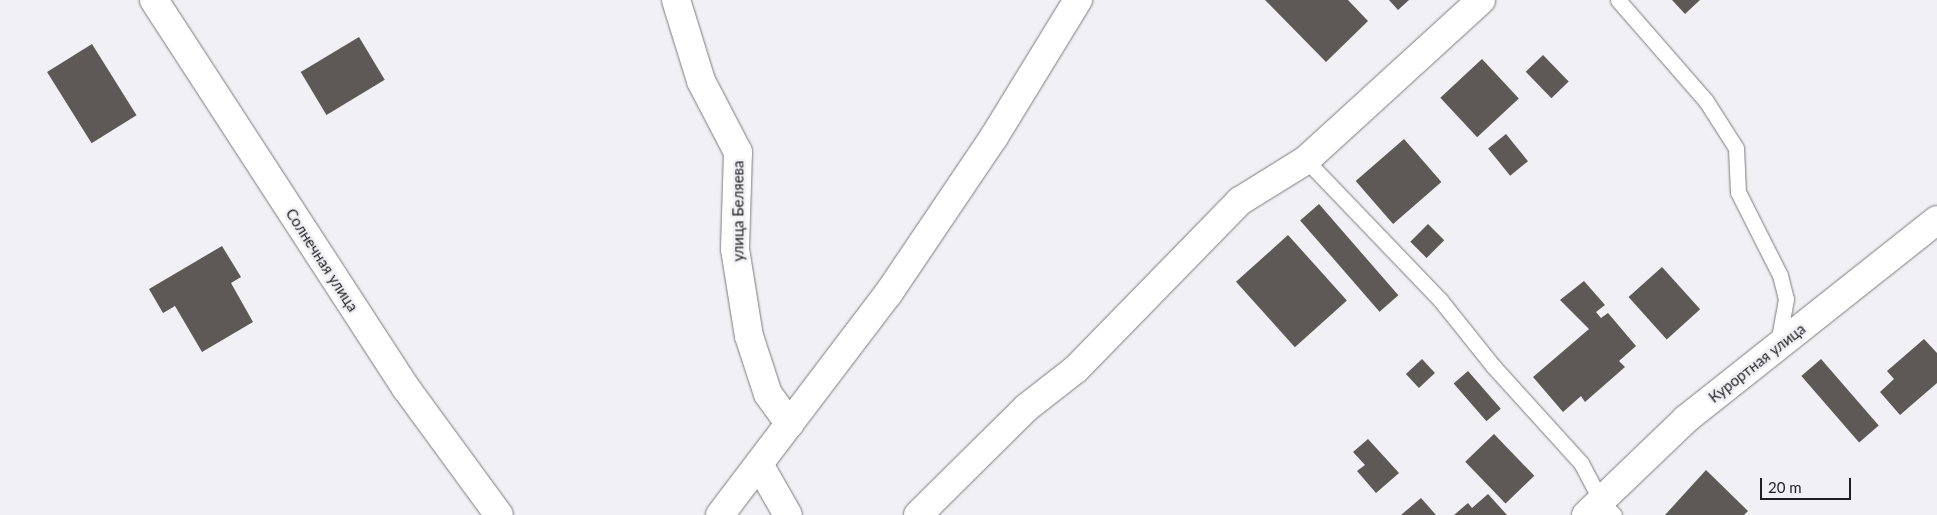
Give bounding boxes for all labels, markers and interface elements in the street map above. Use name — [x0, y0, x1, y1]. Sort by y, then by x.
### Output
street label: улица Беляева — [729, 161, 747, 261]
street label: Солнечная улица — [282, 205, 362, 315]
street label: Курортная улица — [1705, 320, 1809, 406]
scale bar — [1762, 468, 1853, 500]
text: 20 m — [1768, 478, 1802, 496]

